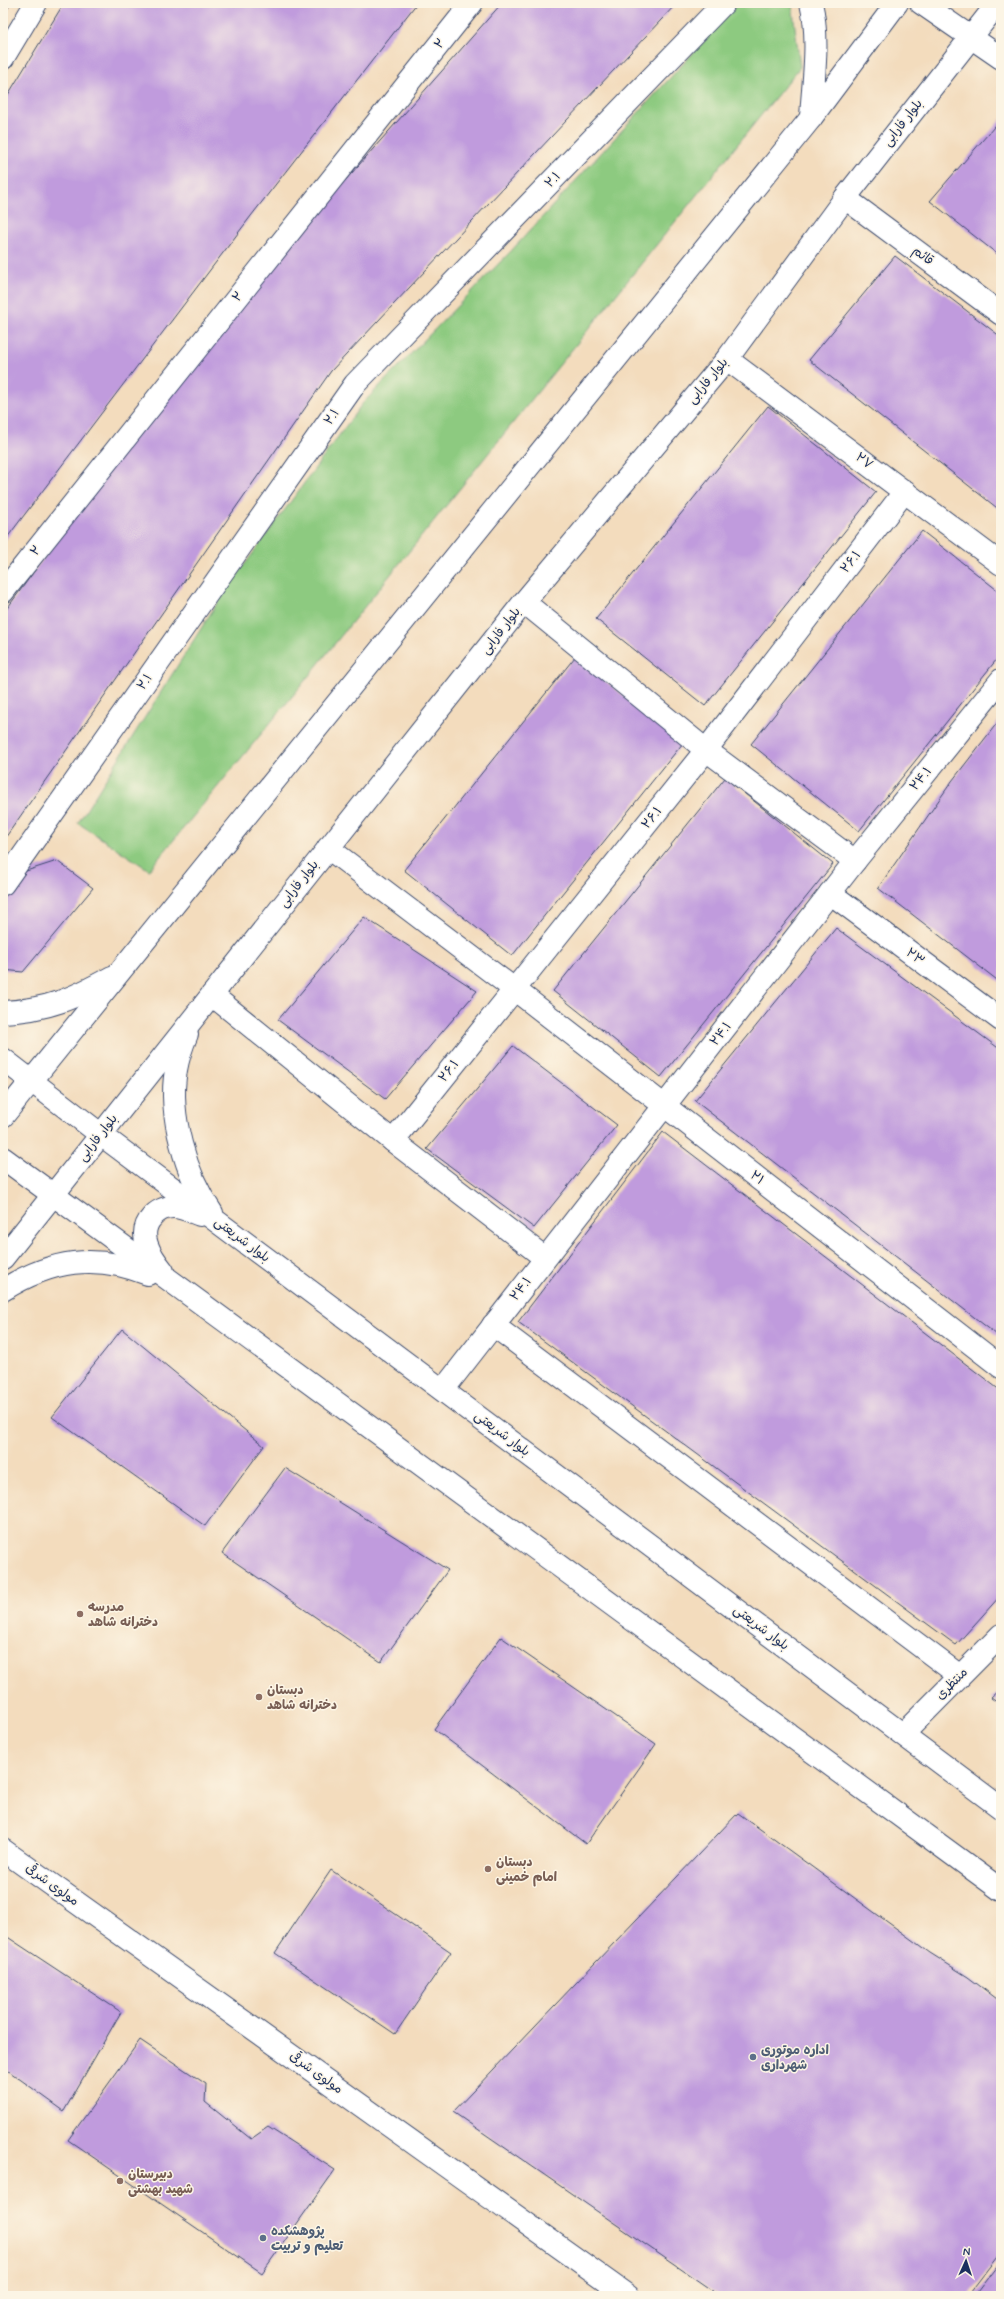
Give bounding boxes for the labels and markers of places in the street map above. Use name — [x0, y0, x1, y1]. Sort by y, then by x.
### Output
place label: مدرسه دخترانه شاهد — [88, 1599, 158, 1631]
marker: مدرسه دخترانه شاهد — [75, 1609, 85, 1619]
place label: دبستان دخترانه شاهد — [267, 1682, 337, 1714]
marker: دبستان دخترانه شاهد — [254, 1692, 264, 1702]
place label: دبستان امام خمینی — [496, 1854, 557, 1887]
marker: دبستان امام خمینی — [483, 1864, 493, 1874]
place label: اداره موتوری شهرداری — [761, 2042, 829, 2074]
marker: اداره موتوری شهرداری — [748, 2052, 758, 2062]
place label: دبیرستان شهید بهشتی — [128, 2166, 193, 2198]
marker: دبیرستان شهید بهشتی — [115, 2176, 125, 2186]
place label: پژوهشکده تعلیم و تربیت — [271, 2223, 344, 2256]
marker: پژوهشکده تعلیم و تربیت — [258, 2233, 268, 2243]

